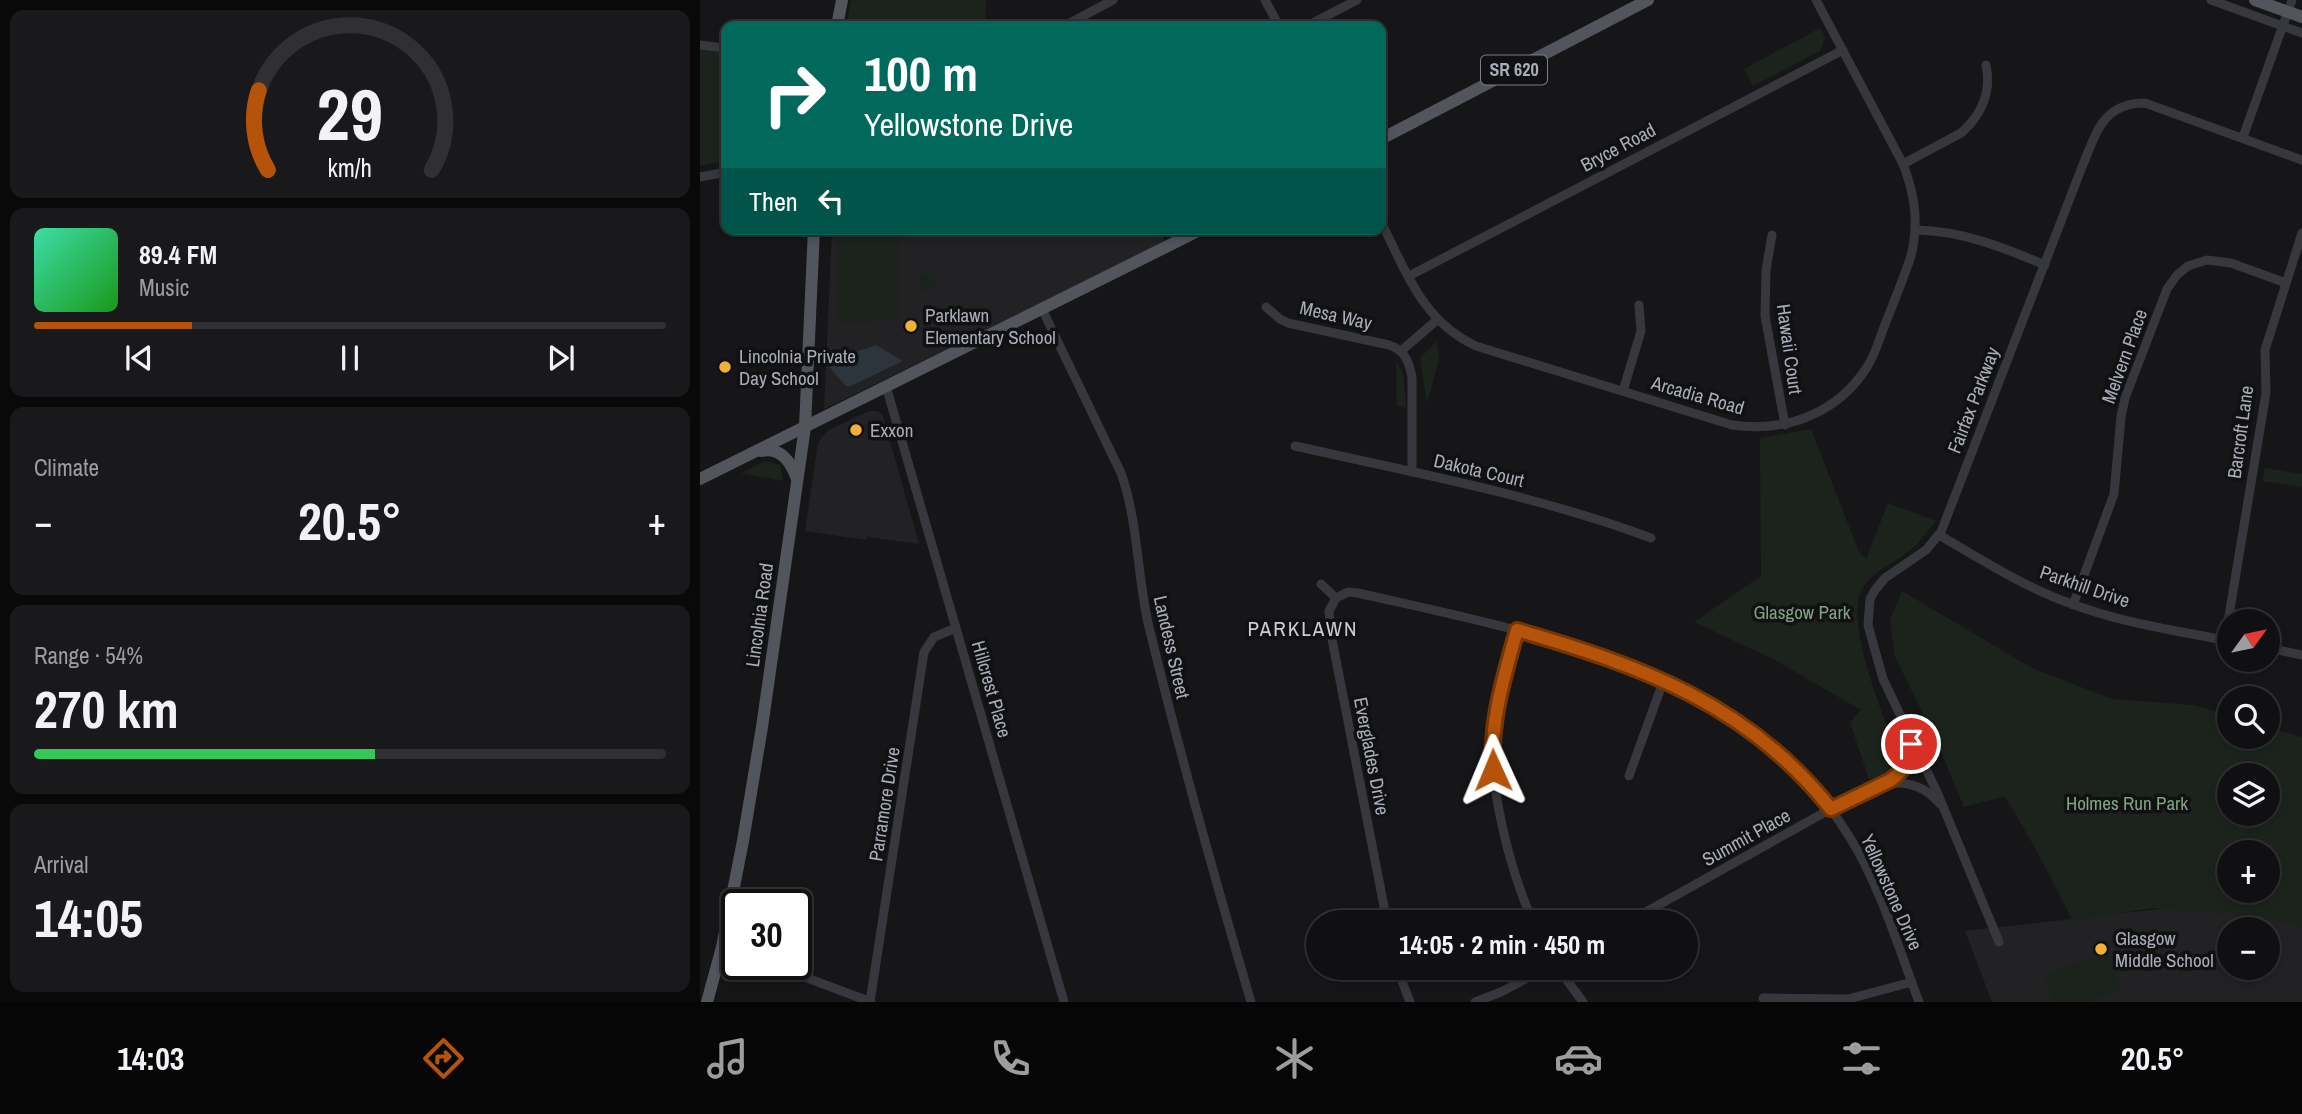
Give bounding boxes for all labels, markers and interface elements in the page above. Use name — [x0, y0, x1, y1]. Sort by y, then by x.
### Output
text: 100 m — [864, 40, 978, 106]
icon: right — [749, 49, 840, 140]
road number: SR 620 — [1481, 56, 1547, 84]
text: 29 — [317, 66, 383, 164]
text: Yellowstone Drive — [864, 103, 1073, 146]
street label: Bryce Road — [1576, 116, 1660, 178]
text: km/h — [328, 151, 372, 185]
icon: left — [812, 182, 850, 220]
text: Then — [749, 184, 798, 219]
text: 89.4 FM — [139, 237, 217, 272]
text: Music — [139, 272, 189, 303]
street label: Mesa Way — [1297, 294, 1375, 336]
place label: Parklawn Elementary School — [925, 302, 1056, 350]
street label: Hawaii Court — [1771, 302, 1809, 396]
street label: Melvern Place — [2095, 305, 2153, 407]
marker: Parklawn Elementary School — [903, 318, 919, 334]
icon: previous — [120, 339, 158, 377]
icon: pause — [331, 339, 369, 377]
icon: next — [542, 339, 580, 377]
place label: Lincolnia Private Day School — [739, 343, 856, 391]
street label: Fairfax Parkway — [1941, 343, 2005, 457]
marker: Lincolnia Private Day School — [717, 359, 733, 375]
street label: Arcadia Road — [1648, 369, 1747, 421]
street label: Barcroft Lane — [2221, 384, 2259, 480]
place label: Exxon — [870, 417, 913, 443]
marker: Exxon — [848, 422, 864, 438]
street label: Dakota Court — [1431, 447, 1527, 493]
text: Climate — [34, 452, 99, 483]
text: 20.5° — [298, 486, 402, 556]
text: − — [34, 496, 52, 547]
text: + — [648, 496, 666, 547]
street label: Parkhill Drive — [2037, 558, 2133, 614]
street label: Lincolnia Road — [739, 561, 779, 669]
street label: Landess Street — [1148, 593, 1197, 702]
park label: Glasgow Park — [1754, 599, 1851, 625]
north arrow — [2217, 609, 2280, 672]
map controls — [2217, 609, 2280, 980]
district label: PARKLAWN — [1248, 614, 1358, 643]
street label: Hillcrest Place — [966, 638, 1018, 740]
text: Range · 54% — [34, 640, 143, 671]
text: 270 km — [34, 674, 179, 744]
button: search — [2217, 686, 2280, 749]
street label: Everglades Drive — [1348, 695, 1396, 817]
pin — [1881, 714, 1941, 774]
icon: arrive — [1892, 725, 1930, 763]
position arrow — [1456, 733, 1530, 807]
street label: Parramore Drive — [862, 745, 906, 863]
button: layers — [2217, 763, 2280, 826]
park label: Holmes Run Park — [2066, 790, 2188, 816]
street label: Summit Place — [1697, 802, 1795, 872]
street label: Yellowstone Drive — [1855, 830, 1929, 954]
button: + — [2217, 840, 2280, 903]
text: Arrival — [34, 849, 89, 880]
text: 14:05 — [34, 883, 143, 953]
speed limit sign: 30 — [721, 889, 812, 980]
button: − — [2217, 917, 2280, 980]
place label: Glasgow Middle School — [2115, 925, 2214, 973]
text: 14:05 · 2 min · 450 m — [1399, 927, 1605, 962]
marker: Glasgow Middle School — [2093, 941, 2109, 957]
icon: directions — [419, 1034, 468, 1083]
icon: music — [703, 1034, 752, 1083]
icon: phone — [986, 1034, 1035, 1083]
icon: climate — [1270, 1034, 1319, 1083]
icon: car — [1554, 1034, 1603, 1083]
icon: filters — [1837, 1034, 1886, 1083]
text: 14:03 — [117, 1037, 184, 1080]
text: 20.5° — [2121, 1037, 2185, 1080]

